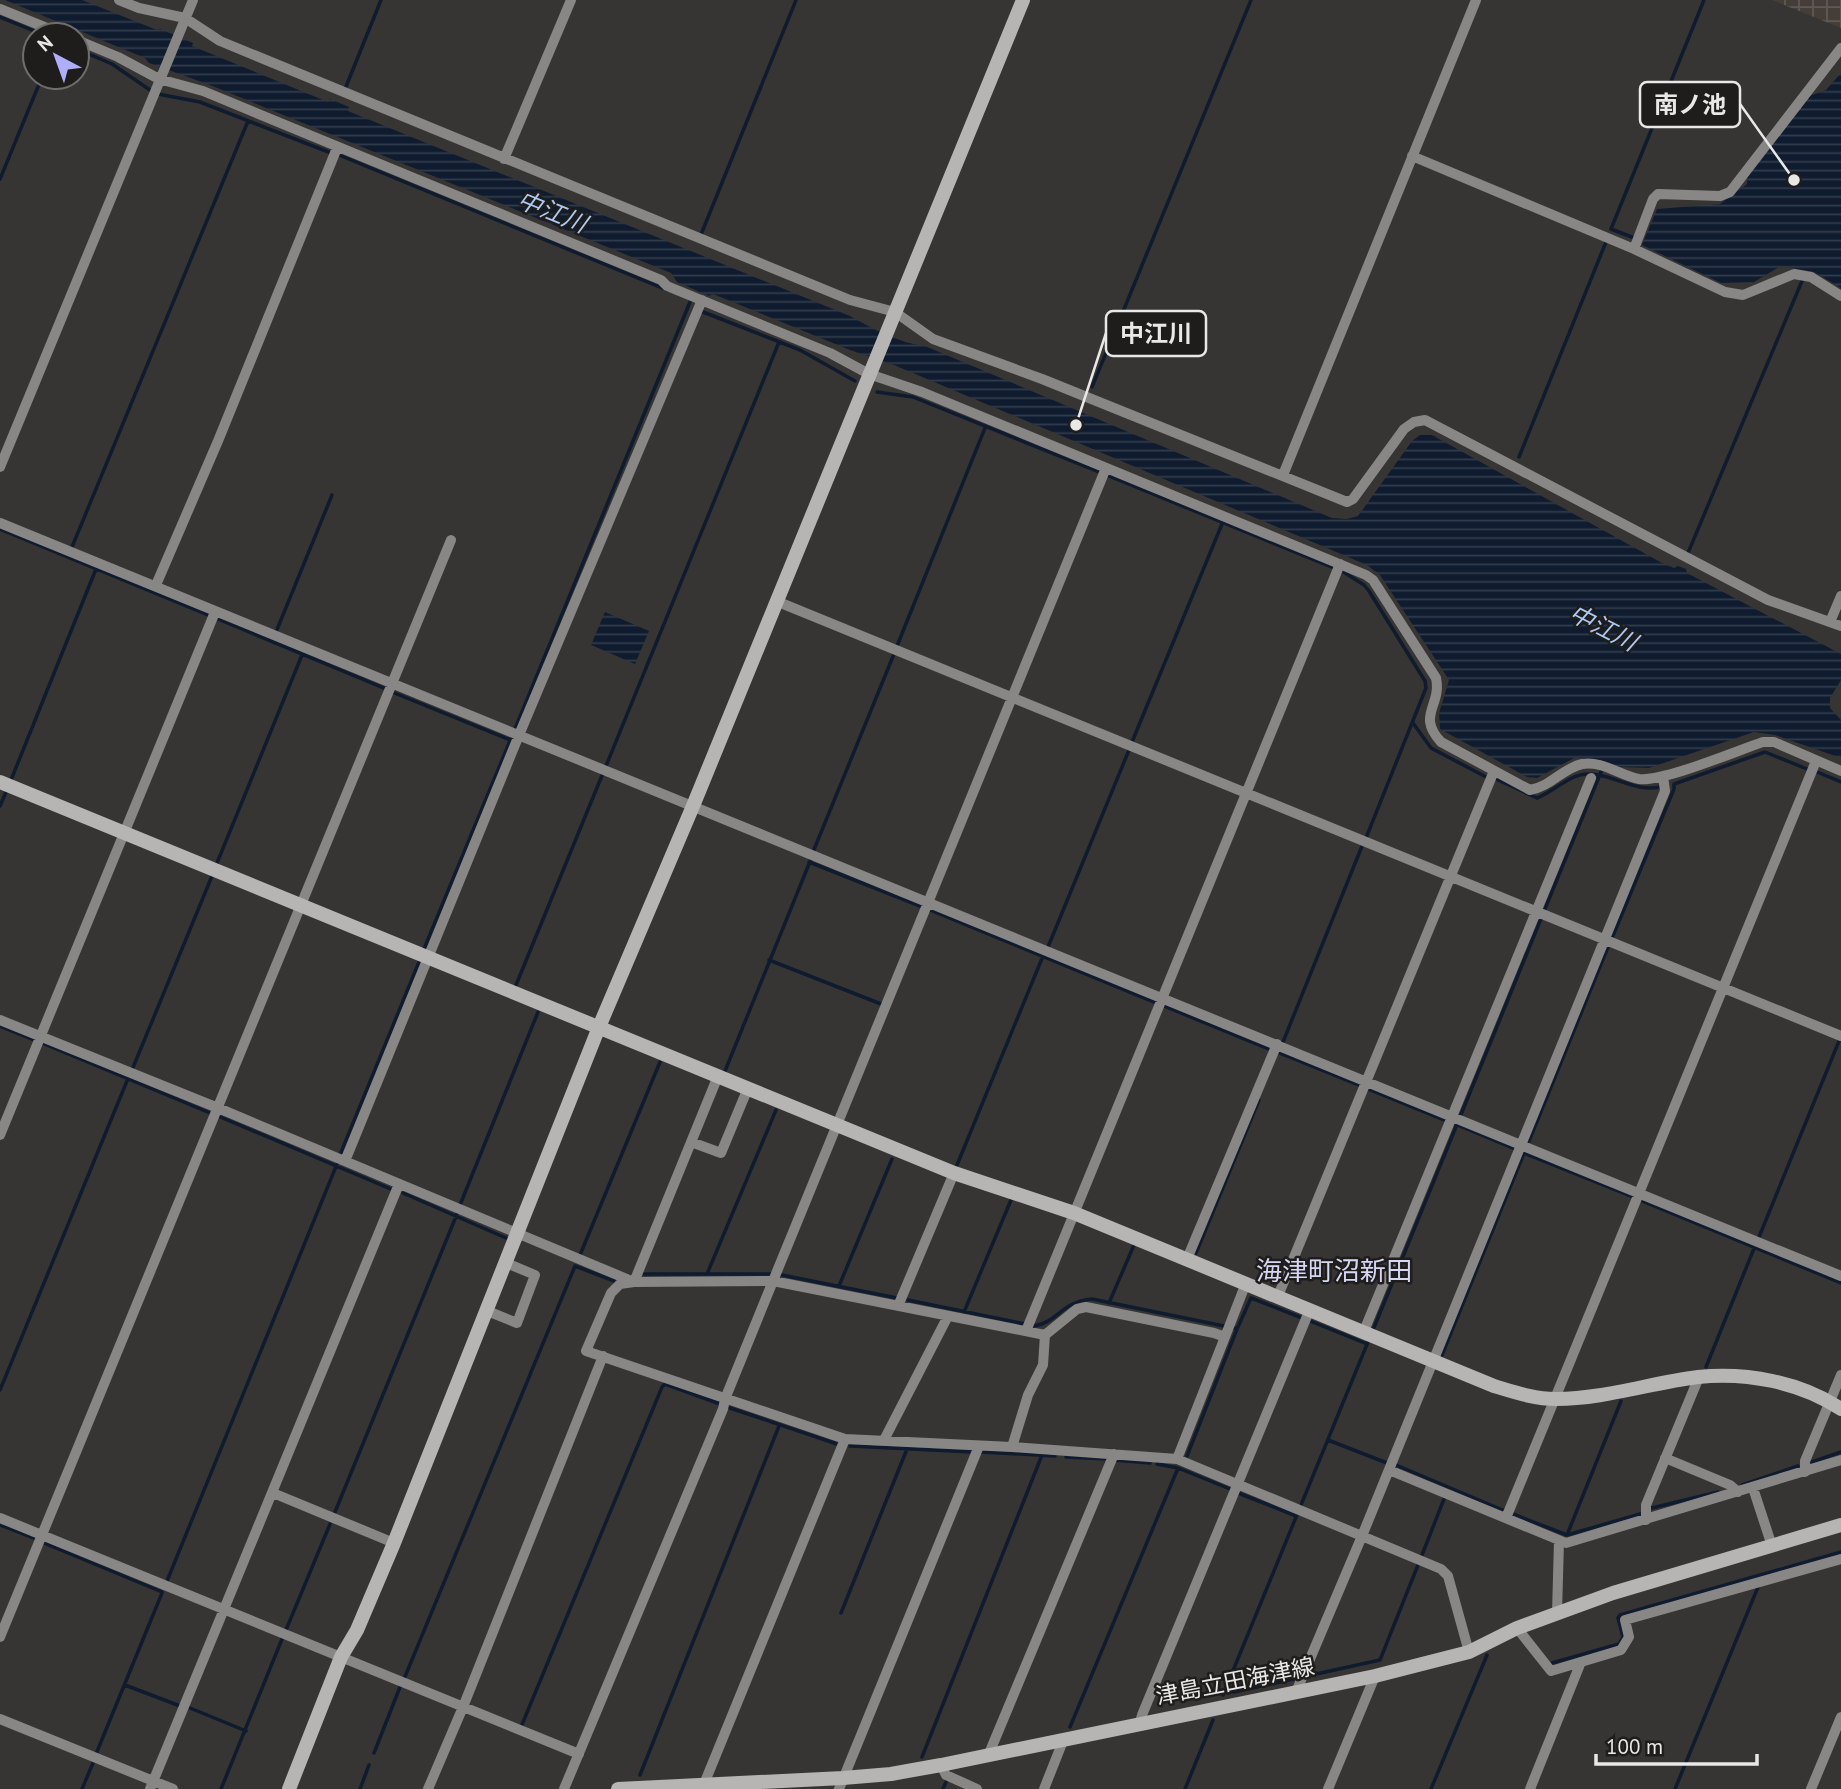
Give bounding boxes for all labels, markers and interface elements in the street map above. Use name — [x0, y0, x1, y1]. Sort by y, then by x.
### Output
north arrow — [21, 21, 91, 91]
text: N — [32, 30, 57, 56]
callout: 南ノ池 — [1640, 82, 1740, 127]
text: 南ノ池 — [1654, 89, 1726, 120]
water label: 中江川 — [513, 184, 594, 241]
callout: 中江川 — [1106, 311, 1206, 356]
text: 中江川 — [1120, 318, 1192, 349]
water label: 中江川 — [1564, 597, 1645, 659]
district label: 海津町沼新田 — [1256, 1254, 1412, 1287]
street label: 津島立田海津線 — [1153, 1651, 1317, 1710]
scale bar — [1596, 1722, 1757, 1766]
text: 100 m — [1606, 1733, 1663, 1760]

